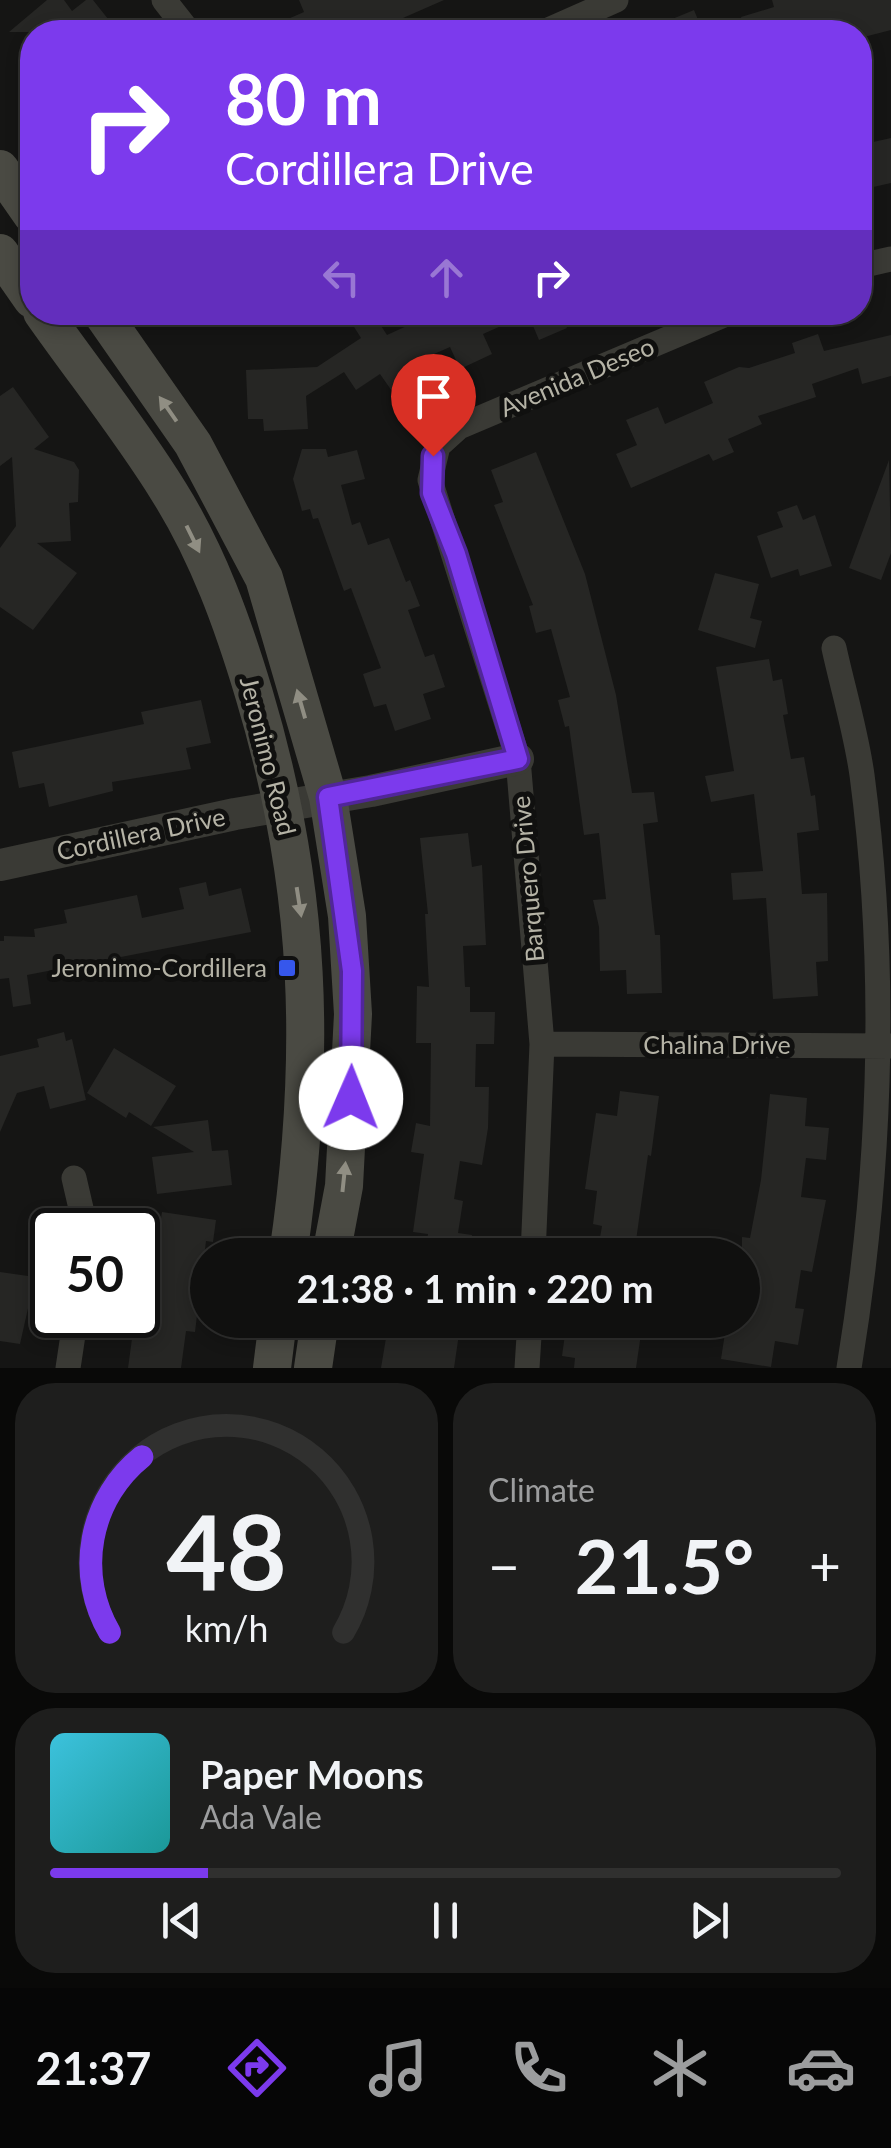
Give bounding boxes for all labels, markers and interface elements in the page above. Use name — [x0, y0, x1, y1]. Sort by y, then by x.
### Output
text: 80 m — [225, 56, 382, 140]
icon: right — [60, 60, 190, 190]
text: Cordillera Drive — [225, 141, 534, 195]
icon: left — [314, 250, 369, 305]
icon: ahead — [419, 250, 474, 305]
icon: right — [524, 250, 579, 305]
street label: Avenida Deseo — [495, 330, 658, 422]
pin — [391, 354, 476, 457]
icon: arrive — [406, 369, 461, 424]
one-way arrow — [159, 396, 179, 423]
one-way arrow — [184, 525, 201, 554]
street label: Jeronimo Road — [235, 673, 303, 838]
one-way arrow — [293, 688, 308, 718]
street label: Barquero Drive — [505, 795, 549, 964]
street label: Cordillera Drive — [54, 801, 228, 866]
one-way arrow — [292, 887, 308, 918]
place label: Jeronimo-Cordillera — [51, 952, 267, 982]
marker: Jeronimo-Cordillera — [276, 957, 298, 979]
street label: Chalina Drive — [643, 1029, 791, 1059]
position arrow — [299, 1046, 403, 1150]
one-way arrow — [336, 1160, 352, 1192]
speed limit sign: 50 — [30, 1208, 160, 1338]
text: 21:38 · 1 min · 220 m — [296, 1265, 654, 1311]
text: Climate — [488, 1470, 595, 1509]
text: 48 — [166, 1487, 287, 1612]
text: 21.5° — [575, 1520, 754, 1610]
text: − — [488, 1532, 520, 1598]
text: + — [809, 1532, 841, 1598]
text: km/h — [185, 1607, 268, 1650]
text: Paper Moons — [200, 1751, 424, 1797]
text: Ada Vale — [200, 1797, 322, 1836]
icon: previous — [154, 1893, 209, 1948]
icon: pause — [418, 1893, 473, 1948]
icon: next — [682, 1893, 737, 1948]
icon: directions — [222, 2033, 292, 2103]
icon: music — [363, 2033, 433, 2103]
icon: phone — [504, 2033, 574, 2103]
icon: climate — [645, 2033, 715, 2103]
icon: car — [786, 2033, 856, 2103]
text: 21:37 — [35, 2041, 151, 2095]

